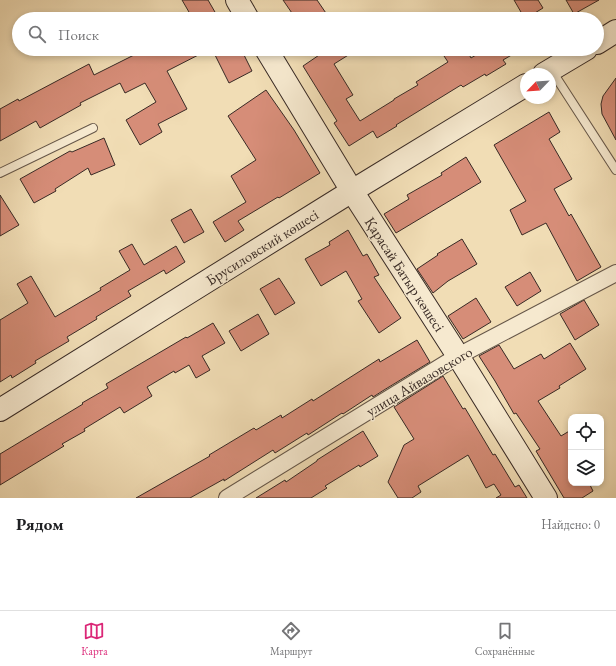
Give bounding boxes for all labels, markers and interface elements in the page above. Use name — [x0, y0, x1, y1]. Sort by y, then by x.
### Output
search box — [12, 12, 604, 56]
icon: search — [26, 23, 48, 45]
text: Поиск — [58, 25, 99, 44]
north arrow — [520, 68, 556, 104]
street label: Брусиловский көшесі — [202, 205, 322, 289]
street label: Қарасай Батыр көшесі — [361, 213, 449, 335]
street label: улица Айвазовского — [362, 342, 476, 420]
map controls — [568, 414, 604, 486]
button: locate — [568, 414, 604, 450]
button: layers — [568, 450, 604, 486]
text: Рядом — [16, 513, 64, 535]
text: Найдено: 0 — [541, 516, 600, 533]
tab: Карта — [81, 620, 108, 658]
tab: Маршрут — [270, 620, 312, 658]
tab: Сохранённые — [475, 620, 535, 658]

